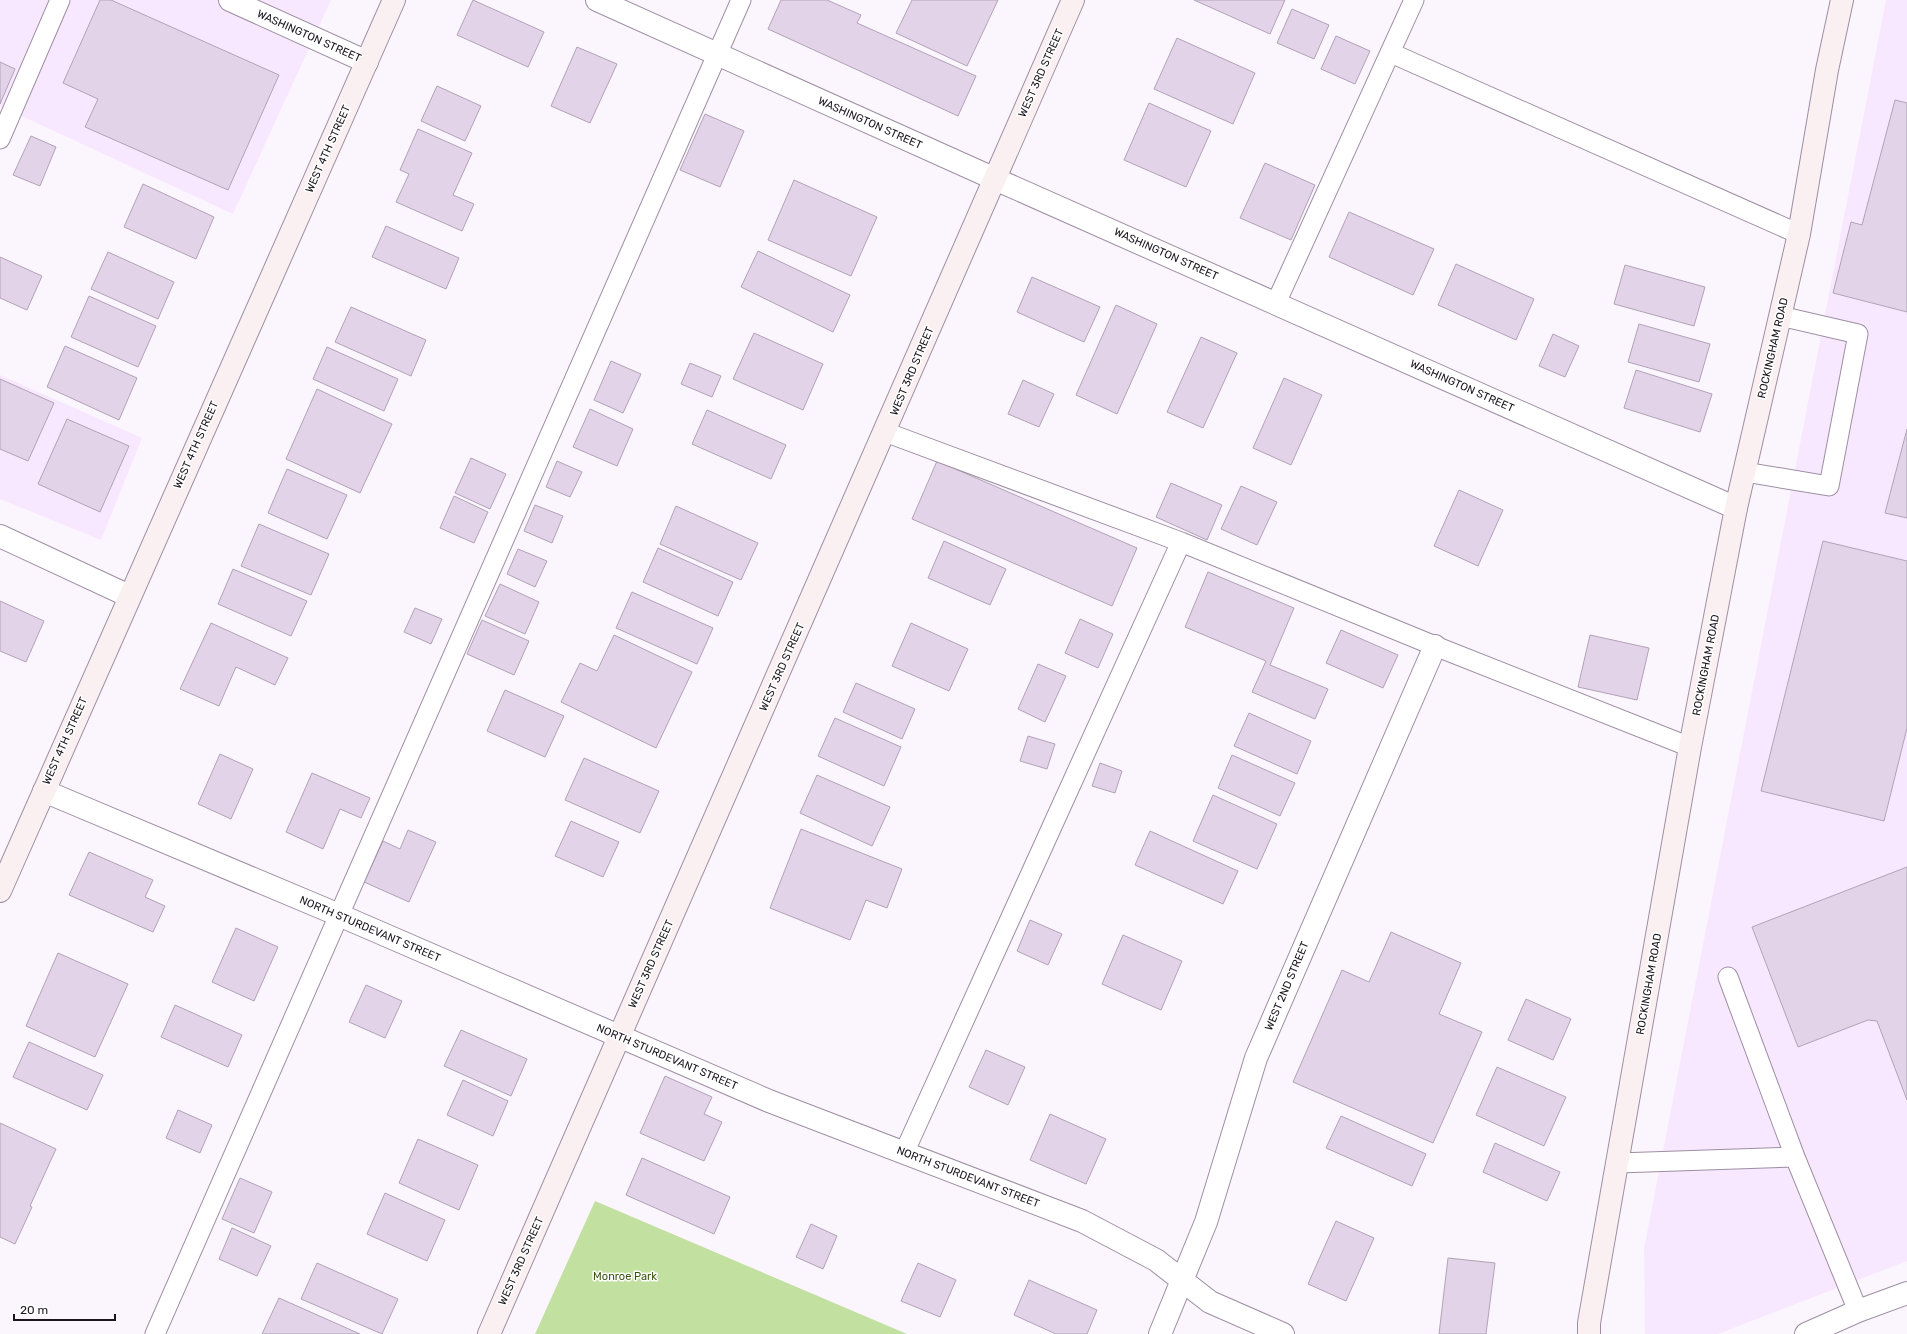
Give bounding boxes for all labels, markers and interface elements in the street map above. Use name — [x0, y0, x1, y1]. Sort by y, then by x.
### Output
street label: WASHINGTON STREET — [255, 7, 364, 65]
street label: WEST 3RD STREET — [1016, 26, 1067, 119]
street label: WASHINGTON STREET — [816, 94, 925, 152]
street label: WEST 4TH STREET — [303, 103, 353, 195]
street label: WASHINGTON STREET — [1112, 225, 1221, 283]
street label: ROCKINGHAM ROAD — [1755, 296, 1791, 400]
street label: WEST 3RD STREET — [887, 324, 937, 417]
street label: WASHINGTON STREET — [1408, 357, 1517, 415]
street label: WEST 4TH STREET — [171, 399, 221, 491]
street label: ROCKINGHAM ROAD — [1690, 613, 1722, 717]
street label: WEST 3RD STREET — [757, 620, 808, 713]
street label: WEST 4TH STREET — [40, 695, 90, 787]
street label: NORTH STURDEVANT STREET — [298, 893, 443, 965]
street label: WEST 3RD STREET — [626, 917, 677, 1010]
street label: ROCKINGHAM ROAD — [1634, 932, 1664, 1036]
street label: WEST 2ND STREET — [1262, 939, 1312, 1032]
street label: NORTH STURDEVANT STREET — [595, 1021, 740, 1093]
street label: NORTH STURDEVANT STREET — [895, 1144, 1042, 1210]
street label: WEST 3RD STREET — [496, 1214, 547, 1307]
park label: Monroe Park — [593, 1270, 657, 1283]
scale bar — [14, 1296, 115, 1322]
text: 20 m — [20, 1303, 48, 1317]

